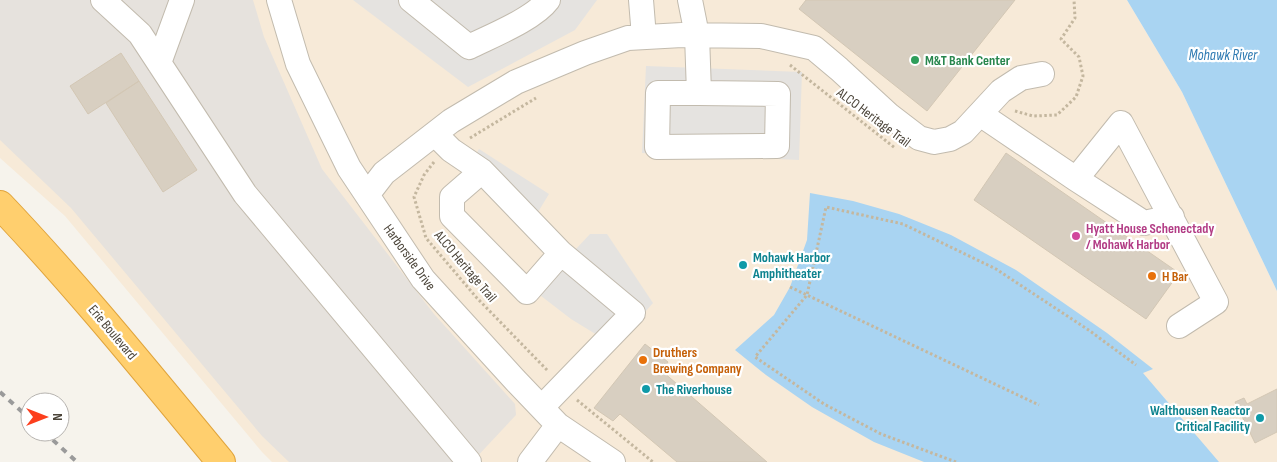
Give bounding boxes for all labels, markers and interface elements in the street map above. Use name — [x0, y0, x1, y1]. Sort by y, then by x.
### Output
water label: Mohawk River — [1189, 46, 1258, 65]
place label: M&T Bank Center — [925, 52, 1011, 69]
marker: M&T Bank Center — [909, 54, 921, 66]
street label: ALCO Heritage Trail — [833, 83, 914, 151]
place label: Hyatt House Schenectady / Mohawk Harbor — [1086, 220, 1214, 253]
street label: Harborside Drive — [380, 221, 439, 294]
street label: ALCO Heritage Trail — [430, 226, 500, 306]
marker: Hyatt House Schenectady / Mohawk Harbor — [1070, 230, 1082, 242]
place label: Mohawk Harbor Amphitheater — [752, 249, 831, 282]
marker: Mohawk Harbor Amphitheater — [737, 259, 749, 271]
place label: H Bar — [1162, 268, 1189, 285]
marker: H Bar — [1146, 270, 1158, 282]
street label: Erie Boulevard — [85, 301, 141, 363]
place label: Druthers Brewing Company — [653, 344, 742, 377]
marker: Druthers Brewing Company — [637, 354, 649, 366]
place label: The Riverhouse — [656, 381, 732, 398]
marker: The Riverhouse — [640, 383, 652, 395]
north arrow — [20, 392, 70, 442]
place label: Walthousen Reactor Critical Facility — [1150, 402, 1251, 435]
marker: Walthousen Reactor Critical Facility — [1254, 412, 1266, 424]
text: N — [49, 413, 66, 421]

